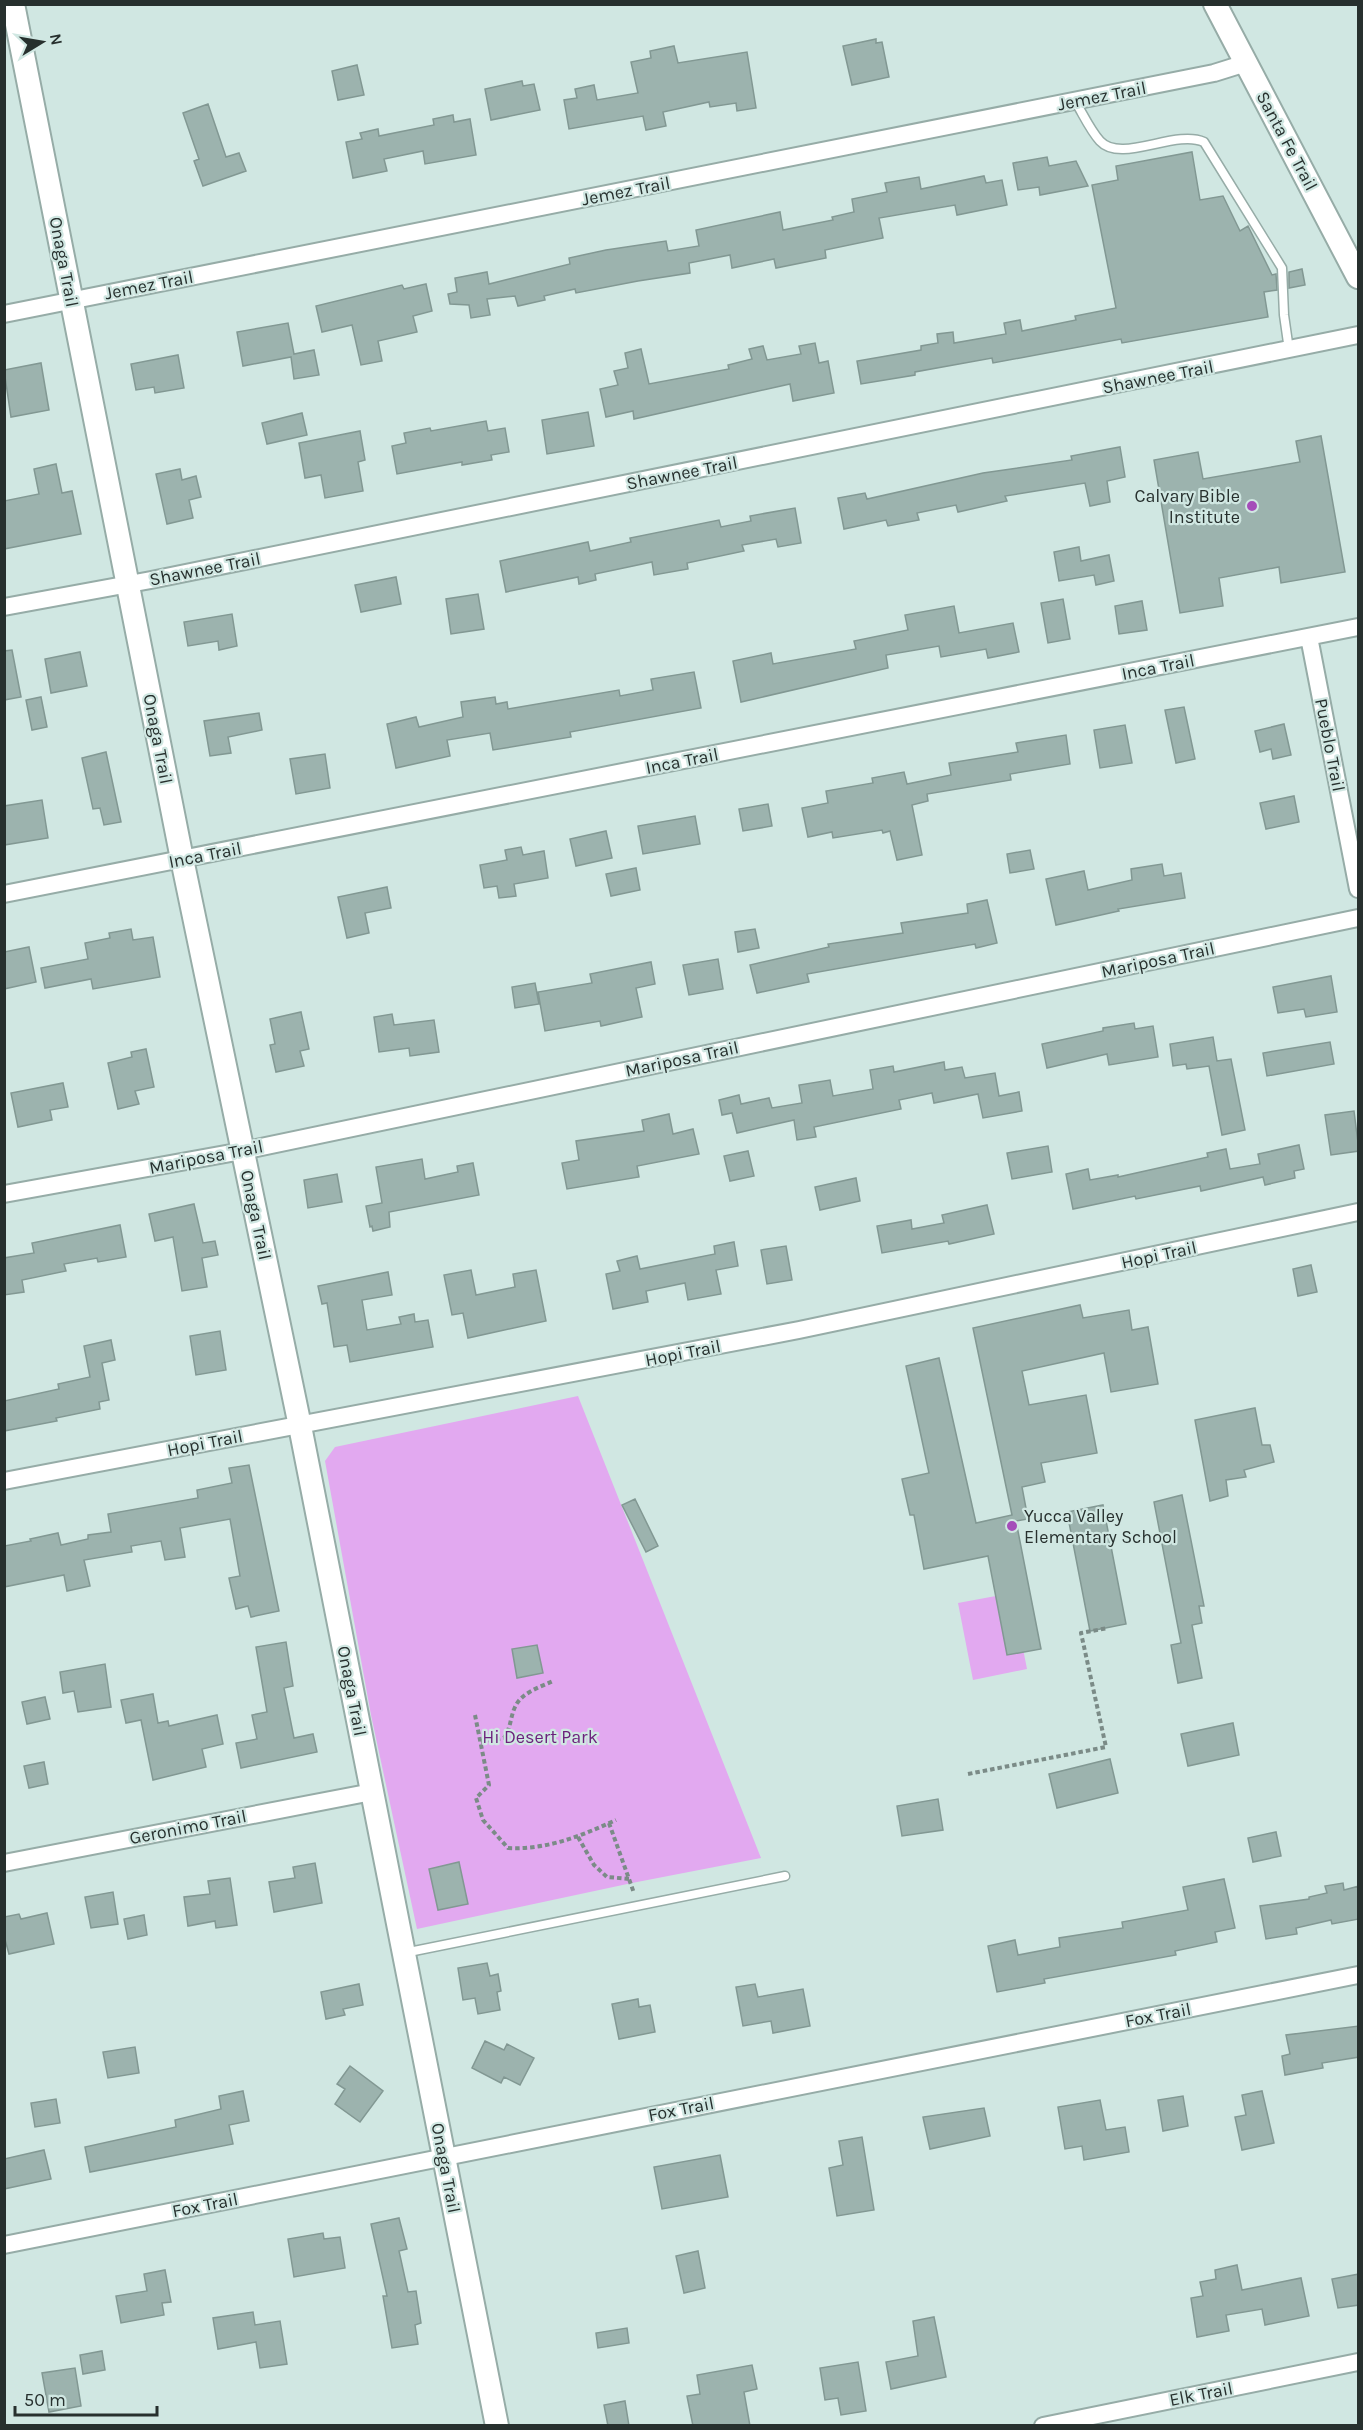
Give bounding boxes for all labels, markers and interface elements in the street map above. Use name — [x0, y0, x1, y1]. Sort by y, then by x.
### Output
north arrow — [12, 12, 72, 72]
text: N — [46, 32, 67, 47]
street label: Jemez Trail — [1056, 77, 1148, 115]
street label: Santa Fe Trail — [1252, 87, 1322, 195]
street label: Jemez Trail — [580, 172, 672, 210]
street label: Onaga Trail — [44, 215, 84, 309]
street label: Jemez Trail — [103, 266, 195, 304]
street label: Shawnee Trail — [1101, 355, 1215, 399]
street label: Shawnee Trail — [625, 451, 739, 495]
place label: Calvary Bible Institute — [1134, 485, 1240, 528]
marker: Calvary Bible Institute — [1245, 499, 1259, 513]
street label: Shawnee Trail — [148, 547, 262, 591]
street label: Inca Trail — [1120, 649, 1196, 685]
street label: Onaga Trail — [138, 692, 178, 786]
street label: Pueblo Trail — [1310, 697, 1350, 793]
street label: Inca Trail — [644, 743, 720, 779]
street label: Inca Trail — [167, 837, 243, 873]
street label: Mariposa Trail — [1099, 937, 1217, 983]
street label: Mariposa Trail — [623, 1036, 741, 1082]
street label: Mariposa Trail — [147, 1135, 265, 1179]
street label: Onaga Trail — [236, 1168, 276, 1262]
street label: Hopi Trail — [1119, 1236, 1199, 1274]
street label: Hopi Trail — [643, 1335, 723, 1371]
street label: Hopi Trail — [165, 1425, 245, 1461]
place label: Yucca Valley Elementary School — [1024, 1505, 1177, 1548]
marker: Yucca Valley Elementary School — [1005, 1519, 1019, 1533]
street label: Onaga Trail — [332, 1644, 372, 1738]
park label: Hi Desert Park — [482, 1726, 598, 1748]
street label: Geronimo Trail — [128, 1805, 248, 1849]
street label: Fox Trail — [1123, 1998, 1193, 2032]
street label: Fox Trail — [646, 2092, 716, 2126]
street label: Onaga Trail — [426, 2121, 466, 2215]
street label: Fox Trail — [170, 2188, 240, 2222]
street label: Elk Trail — [1167, 2377, 1235, 2411]
scale bar — [15, 2379, 158, 2417]
text: 50 m — [24, 2389, 66, 2411]

